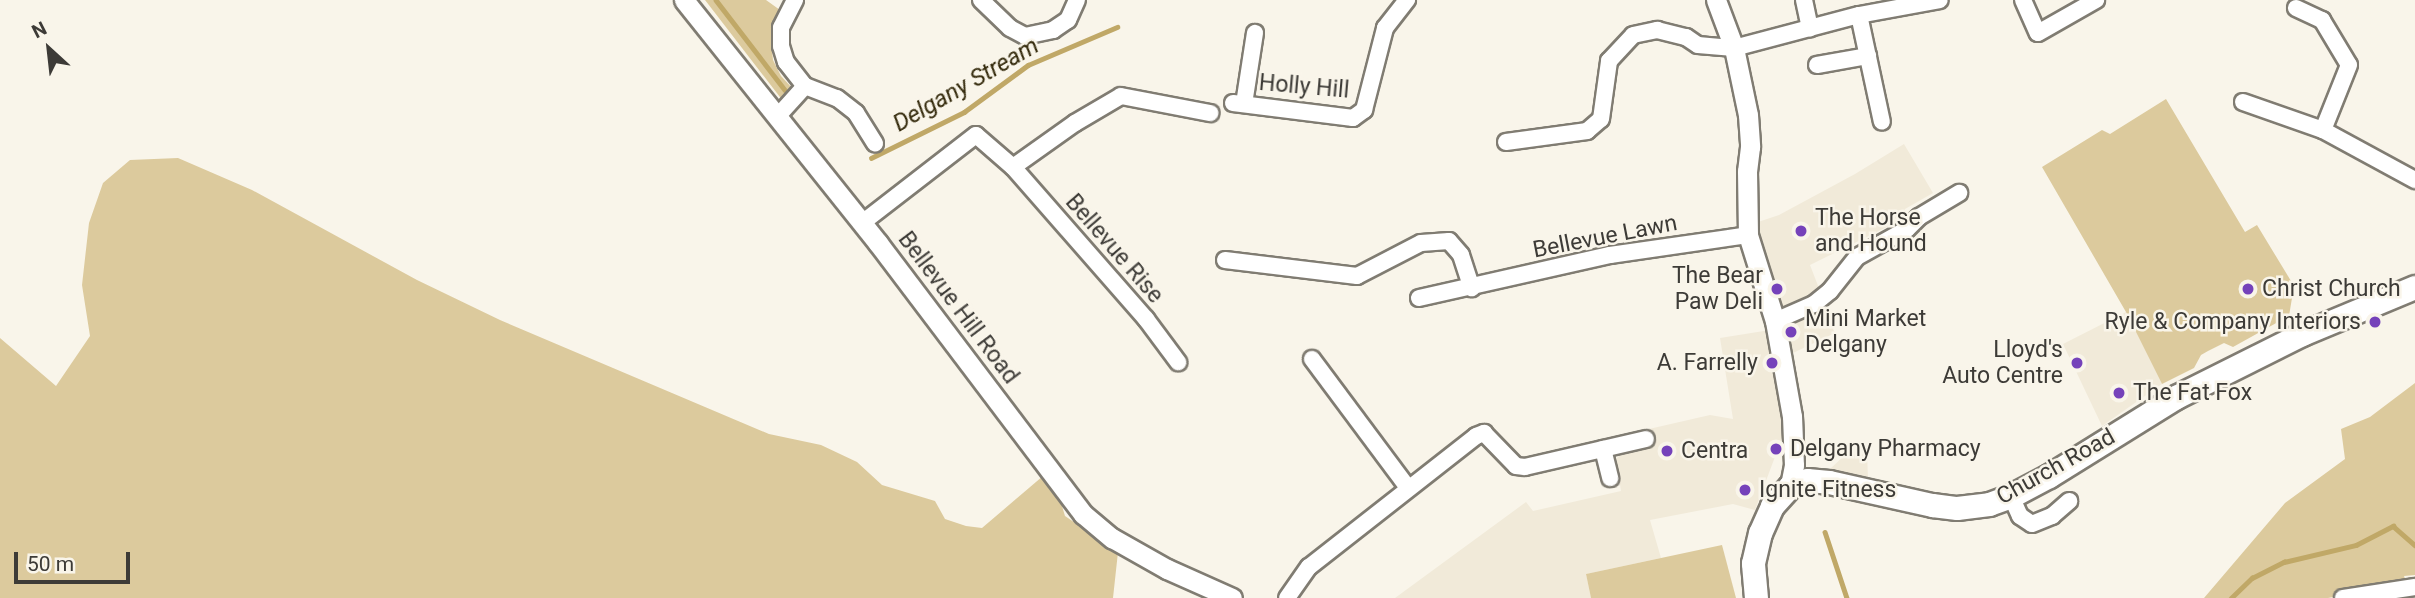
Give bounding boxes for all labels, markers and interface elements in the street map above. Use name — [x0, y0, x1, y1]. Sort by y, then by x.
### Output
north arrow — [14, 14, 84, 84]
text: N — [28, 17, 50, 43]
water label: Delgany Stream — [888, 32, 1044, 138]
street label: Holly Hill — [1258, 69, 1350, 105]
street label: Bellevue Rise — [1059, 189, 1169, 309]
place label: The Horse and Hound — [1815, 204, 1927, 258]
street label: Bellevue Lawn — [1531, 209, 1679, 265]
marker: The Horse and Hound — [1793, 223, 1809, 239]
street label: Bellevue Hill Road — [892, 227, 1024, 389]
place label: The Bear Paw Deli — [1672, 262, 1763, 316]
place label: Christ Church — [2262, 275, 2401, 303]
marker: The Bear Paw Deli — [1769, 281, 1785, 297]
marker: Christ Church — [2240, 281, 2256, 297]
place label: Mini Market Delgany — [1805, 305, 1926, 359]
place label: Ryle & Company Interiors — [2105, 308, 2361, 336]
marker: Ryle & Company Interiors — [2367, 314, 2383, 330]
marker: Mini Market Delgany — [1783, 324, 1799, 340]
place label: Lloyd's Auto Centre — [1942, 336, 2063, 390]
place label: A. Farrelly — [1657, 349, 1758, 377]
marker: A. Farrelly — [1764, 355, 1780, 371]
marker: Lloyd's Auto Centre — [2069, 355, 2085, 371]
place label: The Fat Fox — [2133, 379, 2252, 407]
marker: The Fat Fox — [2111, 385, 2127, 401]
street label: Church Road — [1992, 423, 2120, 511]
place label: Delgany Pharmacy — [1790, 435, 1981, 463]
place label: Centra — [1681, 437, 1748, 465]
marker: Delgany Pharmacy — [1768, 441, 1784, 457]
marker: Centra — [1659, 443, 1675, 459]
place label: Ignite Fitness — [1759, 476, 1896, 504]
marker: Ignite Fitness — [1737, 482, 1753, 498]
scale bar — [18, 538, 133, 582]
text: 50 m — [27, 552, 74, 576]

